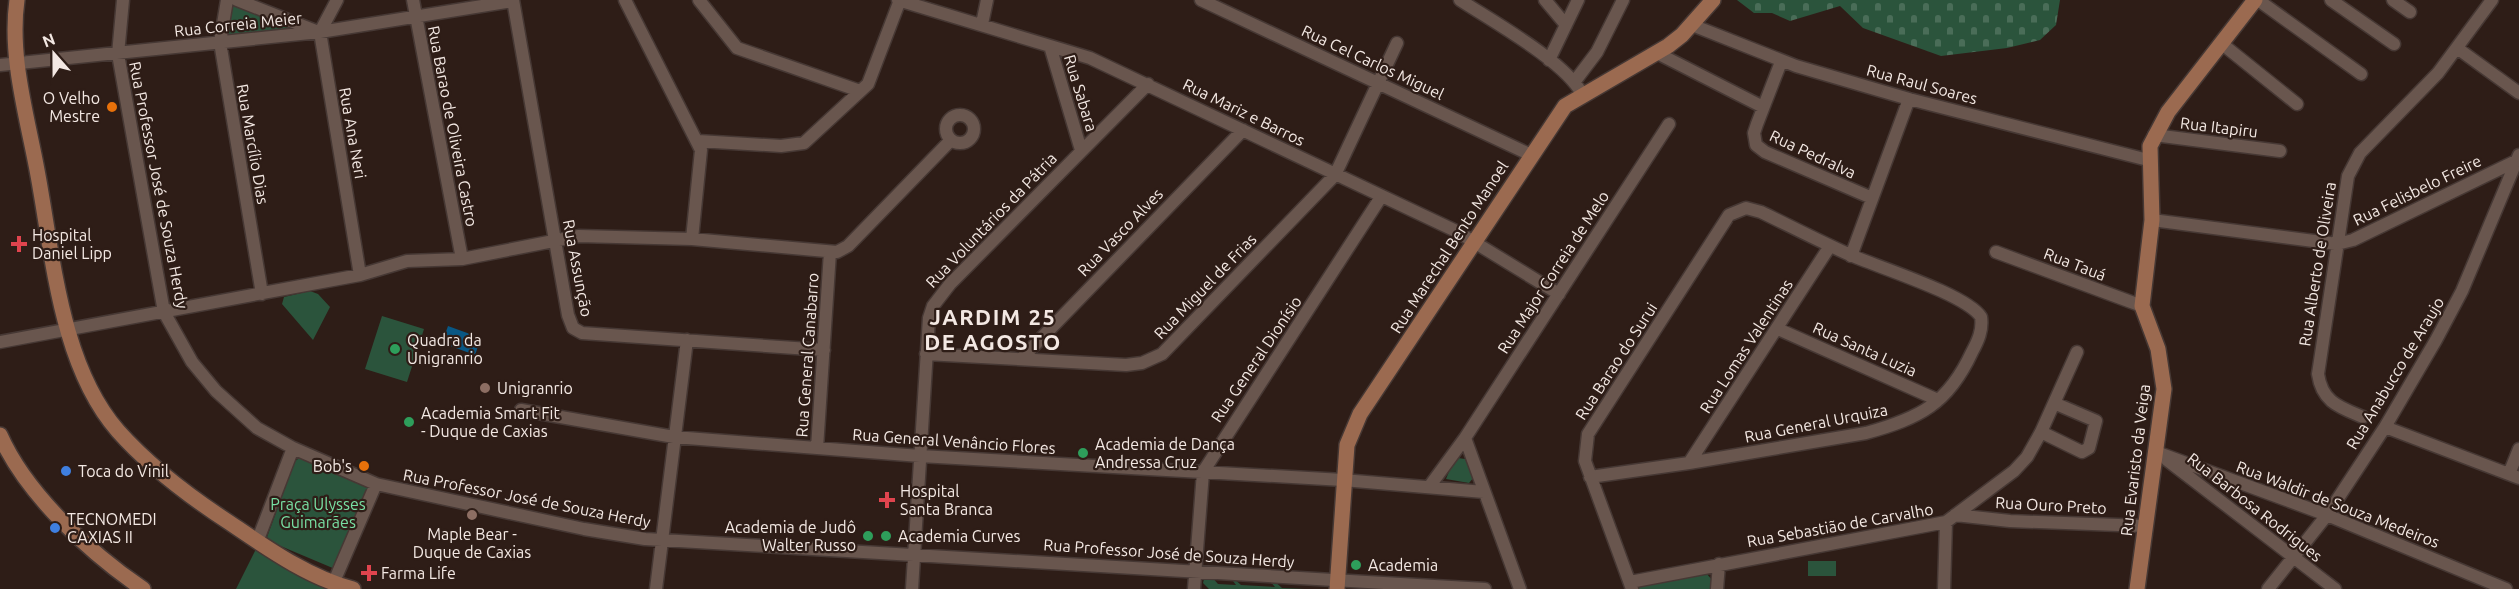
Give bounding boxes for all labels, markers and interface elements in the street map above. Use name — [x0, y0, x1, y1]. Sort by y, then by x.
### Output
street label: Rua Correia Meier — [173, 8, 303, 40]
street label: Rua Cel Carlos Miguel — [1299, 21, 1447, 103]
north arrow — [24, 24, 84, 84]
street label: Rua Barao de Oliveira Castro — [425, 24, 481, 228]
text: N — [40, 29, 57, 51]
street label: Rua Sabara — [1061, 52, 1101, 134]
street label: Rua Professor José de Souza Herdy — [126, 60, 192, 310]
street label: Rua Raul Soares — [1865, 61, 1979, 107]
street label: Rua Mariz e Barros — [1180, 75, 1308, 149]
street label: Rua Marcílio Dias — [234, 82, 272, 206]
street label: Rua Ana Neri — [336, 86, 370, 180]
place label: O Velho Mestre — [43, 89, 100, 125]
marker: O Velho Mestre — [105, 100, 119, 114]
street label: Rua Itapiru — [2179, 113, 2259, 141]
street label: Rua Pedralva — [1767, 126, 1859, 182]
street label: Rua Voluntários da Pátria — [922, 149, 1060, 291]
street label: Rua Felisbelo Freire — [2350, 151, 2484, 229]
street label: Rua Marechal Bento Manoel — [1387, 158, 1511, 336]
street label: Rua Alberto de Oliveira — [2295, 181, 2339, 347]
street label: Rua Vasco Alves — [1074, 184, 1166, 279]
street label: Rua Major Correia de Melo — [1494, 187, 1612, 357]
street label: Rua Assunção — [560, 218, 596, 318]
place label: Hospital Daniel Lipp — [32, 226, 112, 262]
street label: Rua Miguel de Frias — [1150, 230, 1260, 342]
marker: Hospital Daniel Lipp — [10, 235, 28, 253]
street label: Rua Tauá — [2041, 244, 2109, 284]
street label: Rua General Canabarro — [792, 272, 822, 438]
street label: Rua Lomas Valentinas — [1696, 276, 1796, 416]
street label: Rua General Dionísio — [1207, 292, 1305, 426]
street label: Rua Anabucco de Araujo — [2342, 294, 2448, 452]
street label: Rua Barao do Surui — [1572, 299, 1660, 423]
district label: JARDIM 25 DE AGOSTO — [924, 304, 1062, 354]
street label: Rua Santa Luzia — [1810, 318, 1920, 380]
place label: Quadra da Unigranrio — [407, 331, 483, 367]
marker: Quadra da Unigranrio — [388, 342, 402, 356]
place label: Unigranrio — [497, 379, 573, 397]
marker: Unigranrio — [478, 381, 492, 395]
street label: Rua Evaristo da Veiga — [2117, 383, 2153, 537]
street label: Rua General Urquiza — [1743, 400, 1889, 446]
place label: Academia Smart Fit - Duque de Caxias — [421, 404, 561, 440]
marker: Academia Smart Fit - Duque de Caxias — [402, 415, 416, 429]
street label: Rua General Venâncio Flores — [852, 425, 1056, 457]
place label: Academia de Dança Andressa Cruz — [1095, 435, 1235, 471]
marker: Academia de Dança Andressa Cruz — [1076, 446, 1090, 460]
street label: Rua Barbosa Rodrigues — [2184, 449, 2326, 565]
place label: Bob's — [313, 457, 352, 475]
street label: Rua Waldir de Souza Medeiros — [2234, 457, 2442, 551]
marker: Bob's — [357, 459, 371, 473]
place label: Toca do Vinil — [78, 462, 169, 480]
marker: Toca do Vinil — [59, 464, 73, 478]
street label: Rua Professor José de Souza Herdy — [402, 465, 652, 531]
place label: Hospital Santa Branca — [900, 482, 993, 518]
marker: Hospital Santa Branca — [878, 491, 896, 509]
street label: Rua Ouro Preto — [1995, 493, 2107, 517]
park label: Praça Ulysses Guimarães — [270, 495, 366, 531]
street label: Rua Sebastião de Carvalho — [1745, 500, 1935, 550]
marker: Maple Bear - Duque de Caxias — [465, 508, 479, 522]
place label: TECNOMEDI CAXIAS II — [67, 510, 157, 546]
place label: Academia de Judô Walter Russo — [725, 518, 856, 554]
marker: TECNOMEDI CAXIAS II — [48, 521, 62, 535]
place label: Maple Bear - Duque de Caxias — [413, 525, 531, 561]
place label: Academia Curves — [898, 527, 1021, 545]
marker: Academia de Judô Walter Russo — [861, 529, 875, 543]
marker: Academia Curves — [879, 529, 893, 543]
street label: Rua Professor José de Souza Herdy — [1043, 535, 1295, 571]
place label: Academia — [1368, 556, 1438, 574]
marker: Academia — [1349, 558, 1363, 572]
place label: Farma Life — [381, 564, 456, 582]
marker: Farma Life — [362, 566, 376, 580]

